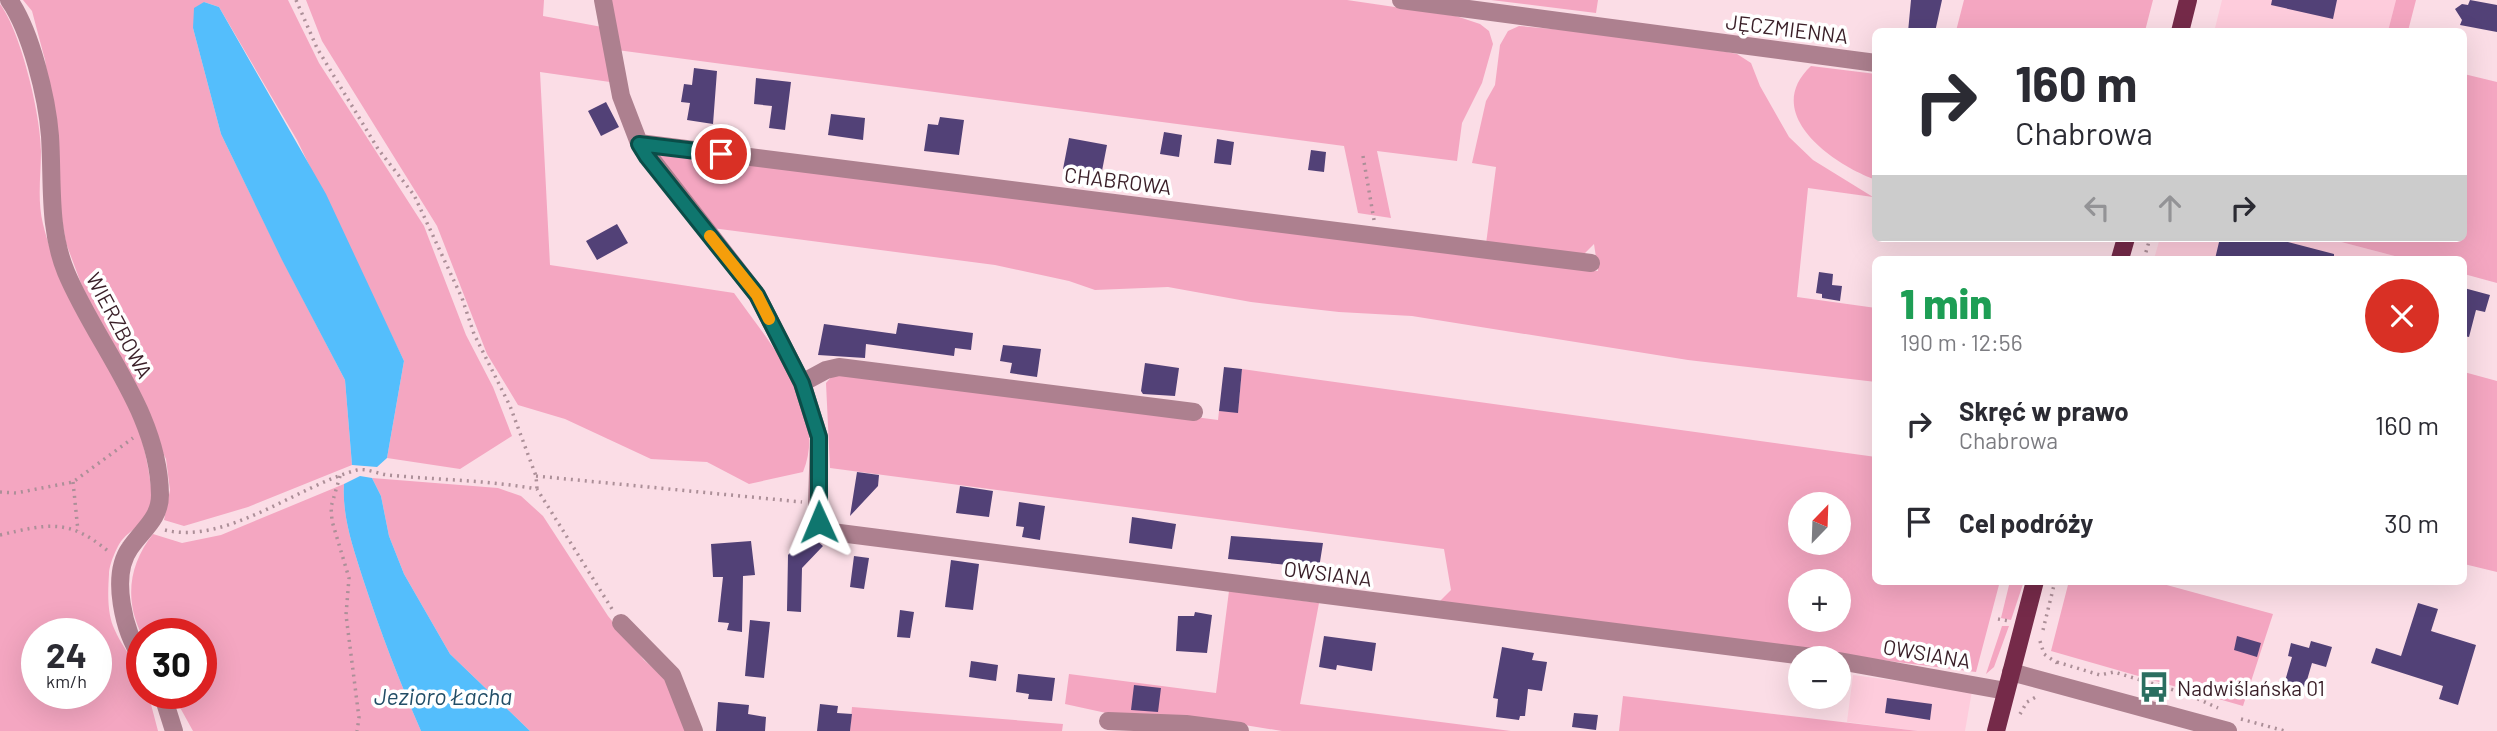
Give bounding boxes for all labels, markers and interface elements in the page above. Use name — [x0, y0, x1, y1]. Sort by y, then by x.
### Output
street label: JĘCZMIENNA — [1724, 8, 1850, 48]
text: 160 m — [2015, 53, 2137, 112]
icon: right — [1900, 56, 1991, 147]
text: Chabrowa — [2015, 113, 2153, 151]
pin — [691, 124, 751, 184]
icon: arrive — [702, 135, 740, 173]
street label: CHABROWA — [1063, 161, 1173, 199]
icon: left — [2078, 189, 2116, 227]
icon: ahead — [2151, 189, 2189, 227]
icon: right — [2224, 189, 2262, 227]
street label: WIERZBOWA — [82, 268, 158, 382]
text: 1 min — [1900, 277, 1992, 327]
button: close — [2365, 279, 2439, 353]
text: 190 m · 12:56 — [1900, 328, 2023, 356]
text: Skręć w prawo — [1959, 395, 2129, 426]
icon: right — [1900, 405, 1938, 443]
text: 160 m — [2375, 409, 2439, 440]
text: Chabrowa — [1959, 426, 2058, 454]
position arrow — [782, 485, 856, 559]
north arrow — [1788, 492, 1852, 555]
map controls — [1788, 492, 1851, 709]
icon: arrive — [1900, 503, 1938, 541]
text: Cel podróży — [1959, 507, 2093, 538]
text: 30 m — [2384, 507, 2439, 538]
street label: OWSIANA — [1283, 555, 1374, 591]
button: + — [1788, 569, 1851, 632]
speed limit sign: 30 — [126, 618, 217, 709]
text: 24 — [46, 633, 87, 675]
street label: OWSIANA — [1881, 633, 1973, 673]
button: − — [1788, 646, 1851, 709]
text: km/h — [46, 670, 87, 692]
bus stop icon: Nadwiślańska 01 — [2137, 670, 2171, 704]
place label: Nadwiślańska 01 — [2177, 675, 2325, 700]
water label: Jezioro Łacha — [374, 682, 512, 710]

